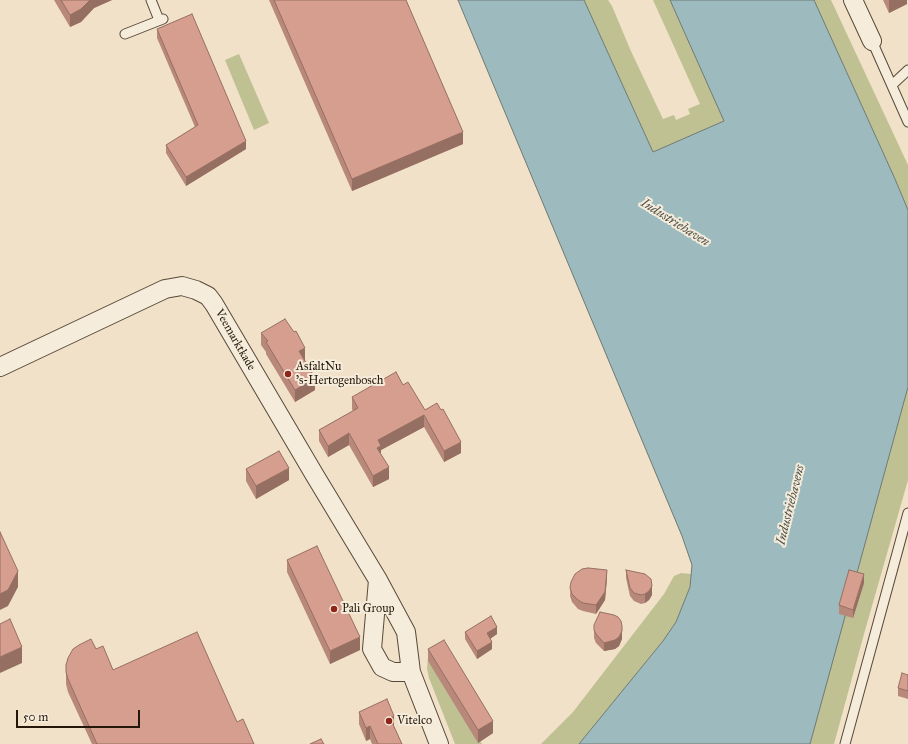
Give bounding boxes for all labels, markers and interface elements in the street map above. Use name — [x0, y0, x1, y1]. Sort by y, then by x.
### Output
water label: Industriehaven — [638, 196, 712, 250]
street label: Veemarktkade — [212, 307, 258, 373]
place label: AsfaltNu 's-Hertogenbosch — [296, 360, 383, 388]
marker: AsfaltNu 's-Hertogenbosch — [283, 369, 293, 379]
water label: Industriehavens — [774, 463, 808, 547]
place label: Pali Group — [342, 602, 395, 616]
marker: Pali Group — [329, 604, 339, 614]
scale bar — [18, 702, 142, 728]
text: 50 m — [23, 710, 48, 724]
place label: Vitelco — [397, 714, 432, 728]
marker: Vitelco — [384, 716, 394, 726]

